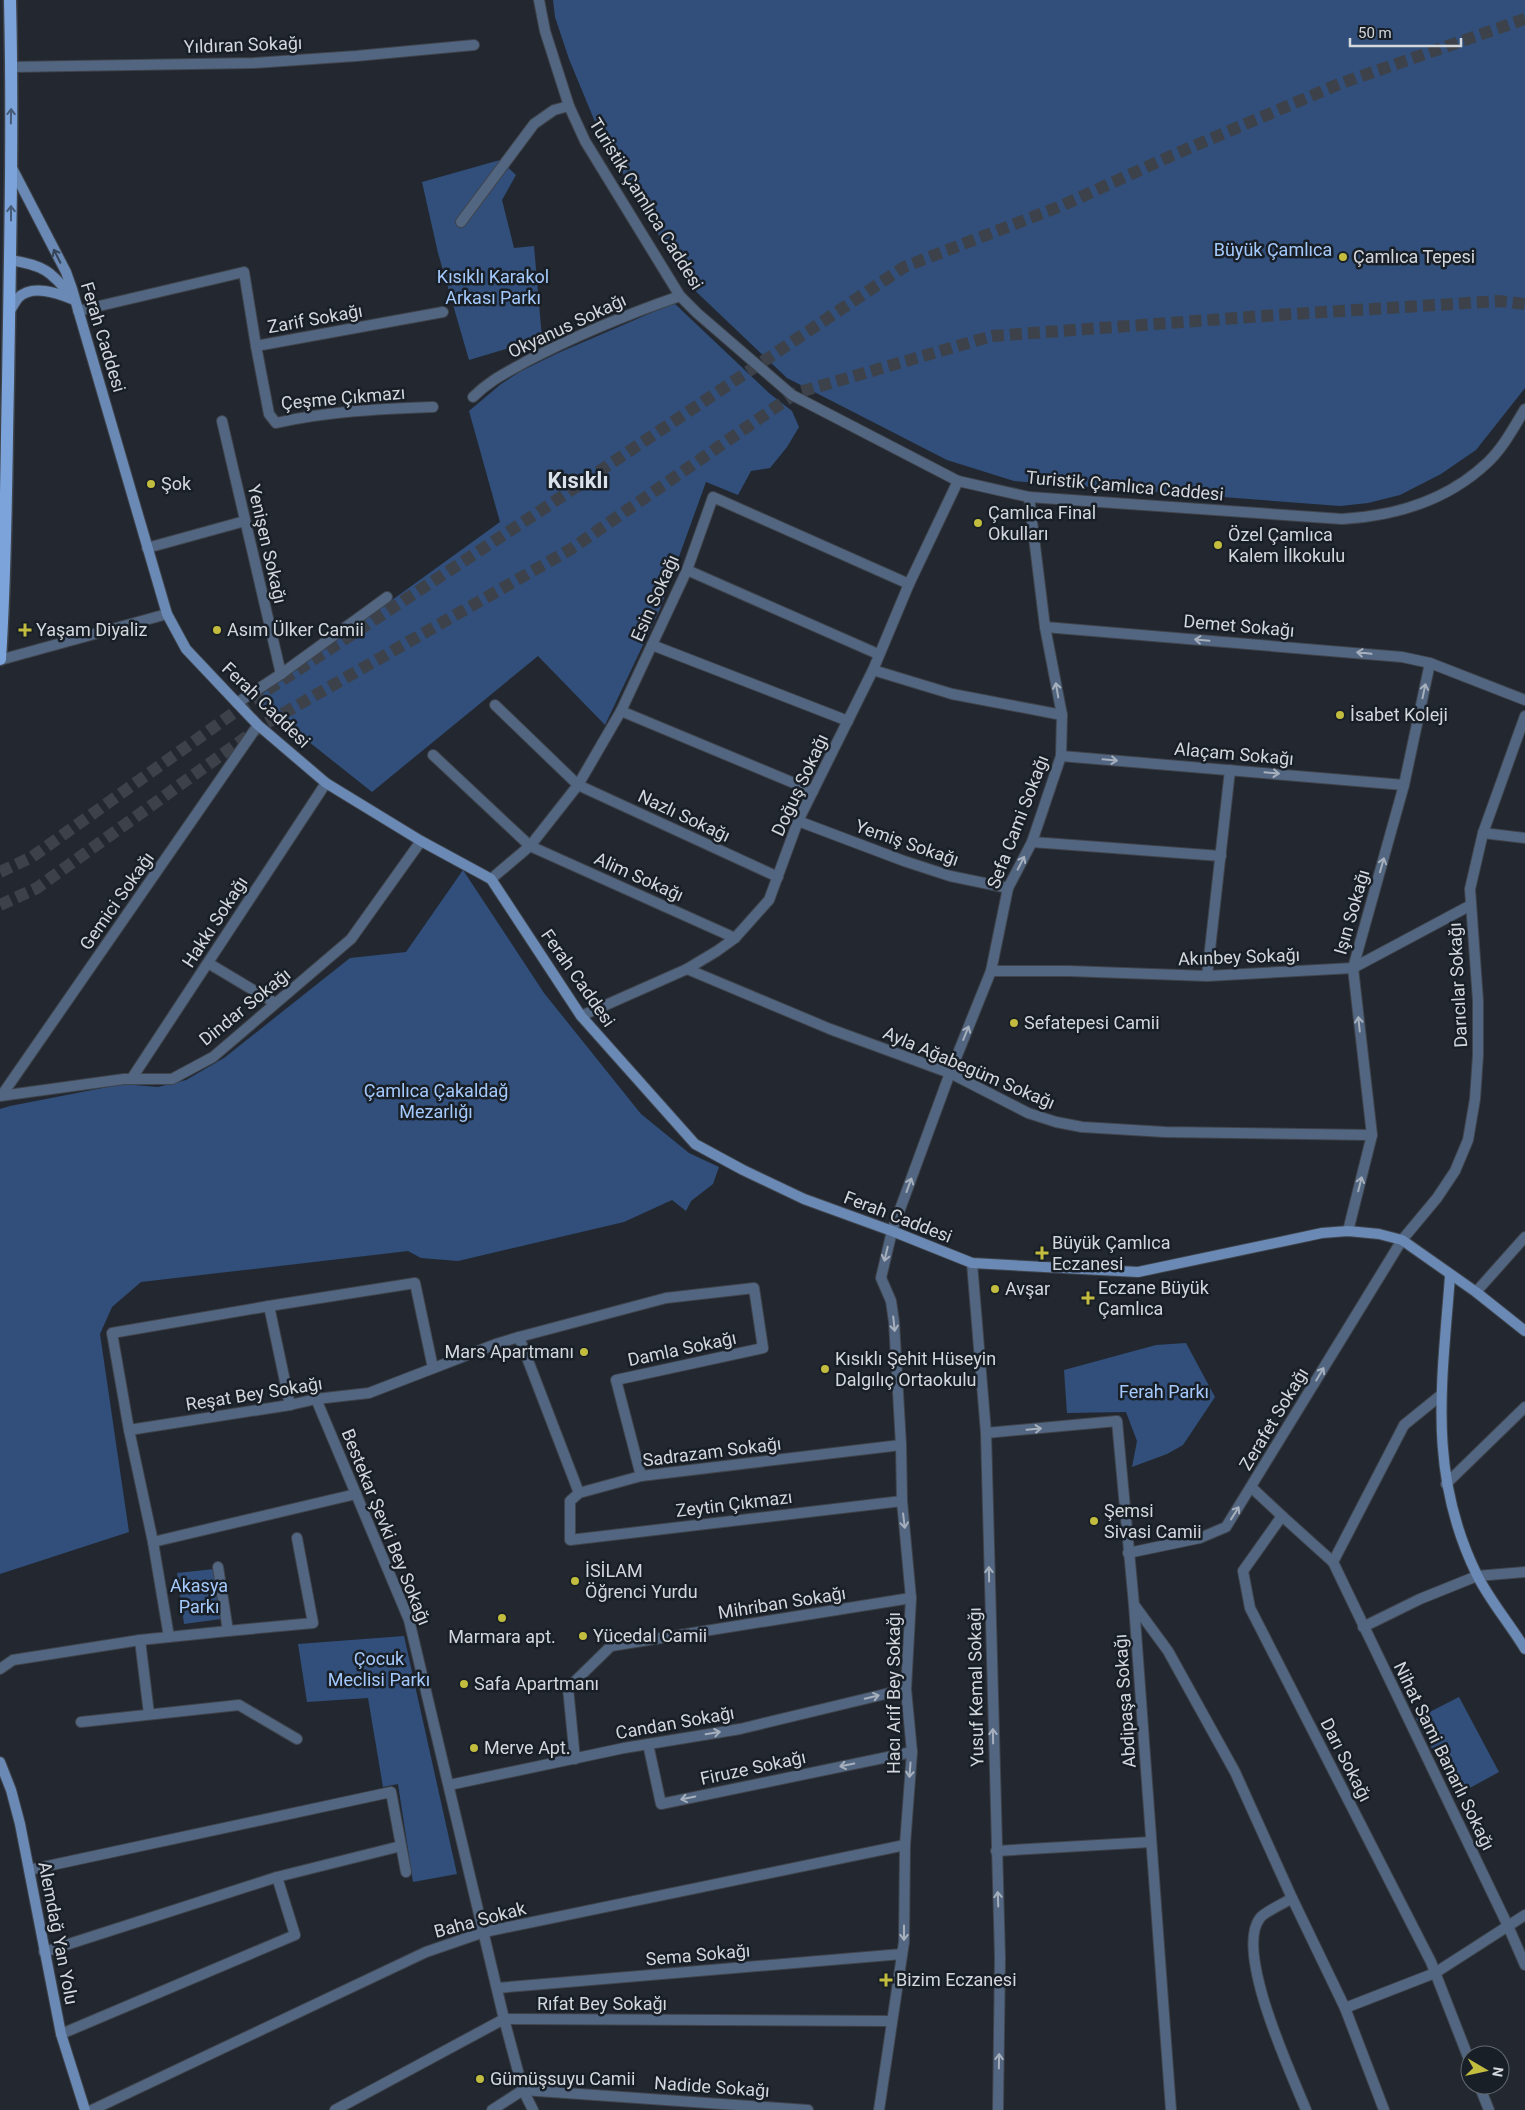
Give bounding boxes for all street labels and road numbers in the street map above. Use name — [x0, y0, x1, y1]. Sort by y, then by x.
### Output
street label: Yıldıran Sokağı — [183, 32, 303, 57]
street label: Turistik Çamlıca Caddesi — [585, 114, 708, 293]
street label: Ferah Caddesi — [77, 279, 130, 395]
street label: Okyanus Sokağı — [504, 289, 629, 362]
street label: Zarif Sokağı — [266, 300, 364, 337]
street label: Çeşme Çıkmazı — [280, 382, 406, 413]
street label: Turistik Çamlıca Caddesi — [1025, 466, 1225, 505]
street label: Yenişen Sokağı — [244, 482, 291, 606]
street label: Esin Sokağı — [626, 551, 683, 644]
street label: Demet Sokağı — [1183, 610, 1295, 641]
street label: Ferah Caddesi — [218, 657, 315, 752]
street label: Doğuş Sokağı — [767, 730, 832, 839]
street label: Alaçam Sokağı — [1173, 738, 1295, 769]
street label: Sefa Cami Sokağı — [982, 752, 1053, 892]
street label: Nazlı Sokağı — [635, 785, 734, 846]
street label: Yemiş Sokağı — [853, 815, 962, 870]
street label: Gemici Sokağı — [75, 848, 158, 954]
street label: Alim Sokağı — [591, 848, 687, 905]
street label: Işın Sokağı — [1329, 867, 1374, 957]
street label: Hakkı Sokağı — [177, 872, 252, 971]
street label: Darıcılar Sokağı — [1444, 922, 1471, 1048]
street label: Ferah Caddesi — [537, 925, 620, 1031]
street label: Akınbey Sokağı — [1178, 944, 1300, 969]
street label: Dindar Sokağı — [195, 963, 294, 1050]
street label: Ayla Ağabegüm Sokağı — [880, 1022, 1058, 1113]
street label: Ferah Caddesi — [841, 1186, 955, 1247]
street label: Damla Sokağı — [626, 1327, 738, 1370]
street label: Zerafet Sokağı — [1235, 1364, 1312, 1474]
street label: Reşat Bey Sokağı — [184, 1372, 324, 1415]
street label: Bestekar Şevki Bey Sokağı — [337, 1426, 436, 1628]
street label: Sadrazam Sokağı — [641, 1433, 782, 1470]
street label: Zeytin Çıkmazı — [674, 1486, 794, 1521]
street label: Mihriban Sokağı — [716, 1582, 847, 1623]
street label: Yusuf Kemal Sokağı — [964, 1607, 987, 1767]
street label: Hacı Arif Bey Sokağı — [883, 1612, 904, 1774]
street label: Abdipaşa Sokağı — [1109, 1633, 1140, 1769]
street label: Nihat Sami Banarlı Sokağı — [1390, 1658, 1499, 1853]
street label: Candan Sokağı — [614, 1702, 736, 1743]
street label: Darı Sokağı — [1316, 1714, 1376, 1805]
street label: Firuze Sokağı — [698, 1746, 808, 1789]
street label: Alemdağ Yan Yolu — [34, 1860, 83, 2006]
street label: Baha Sokak — [432, 1897, 529, 1942]
street label: Sema Sokağı — [645, 1939, 751, 1970]
street label: Rıfat Bey Sokağı — [537, 1993, 667, 2014]
street label: Nadide Sokağı — [654, 2072, 771, 2101]

